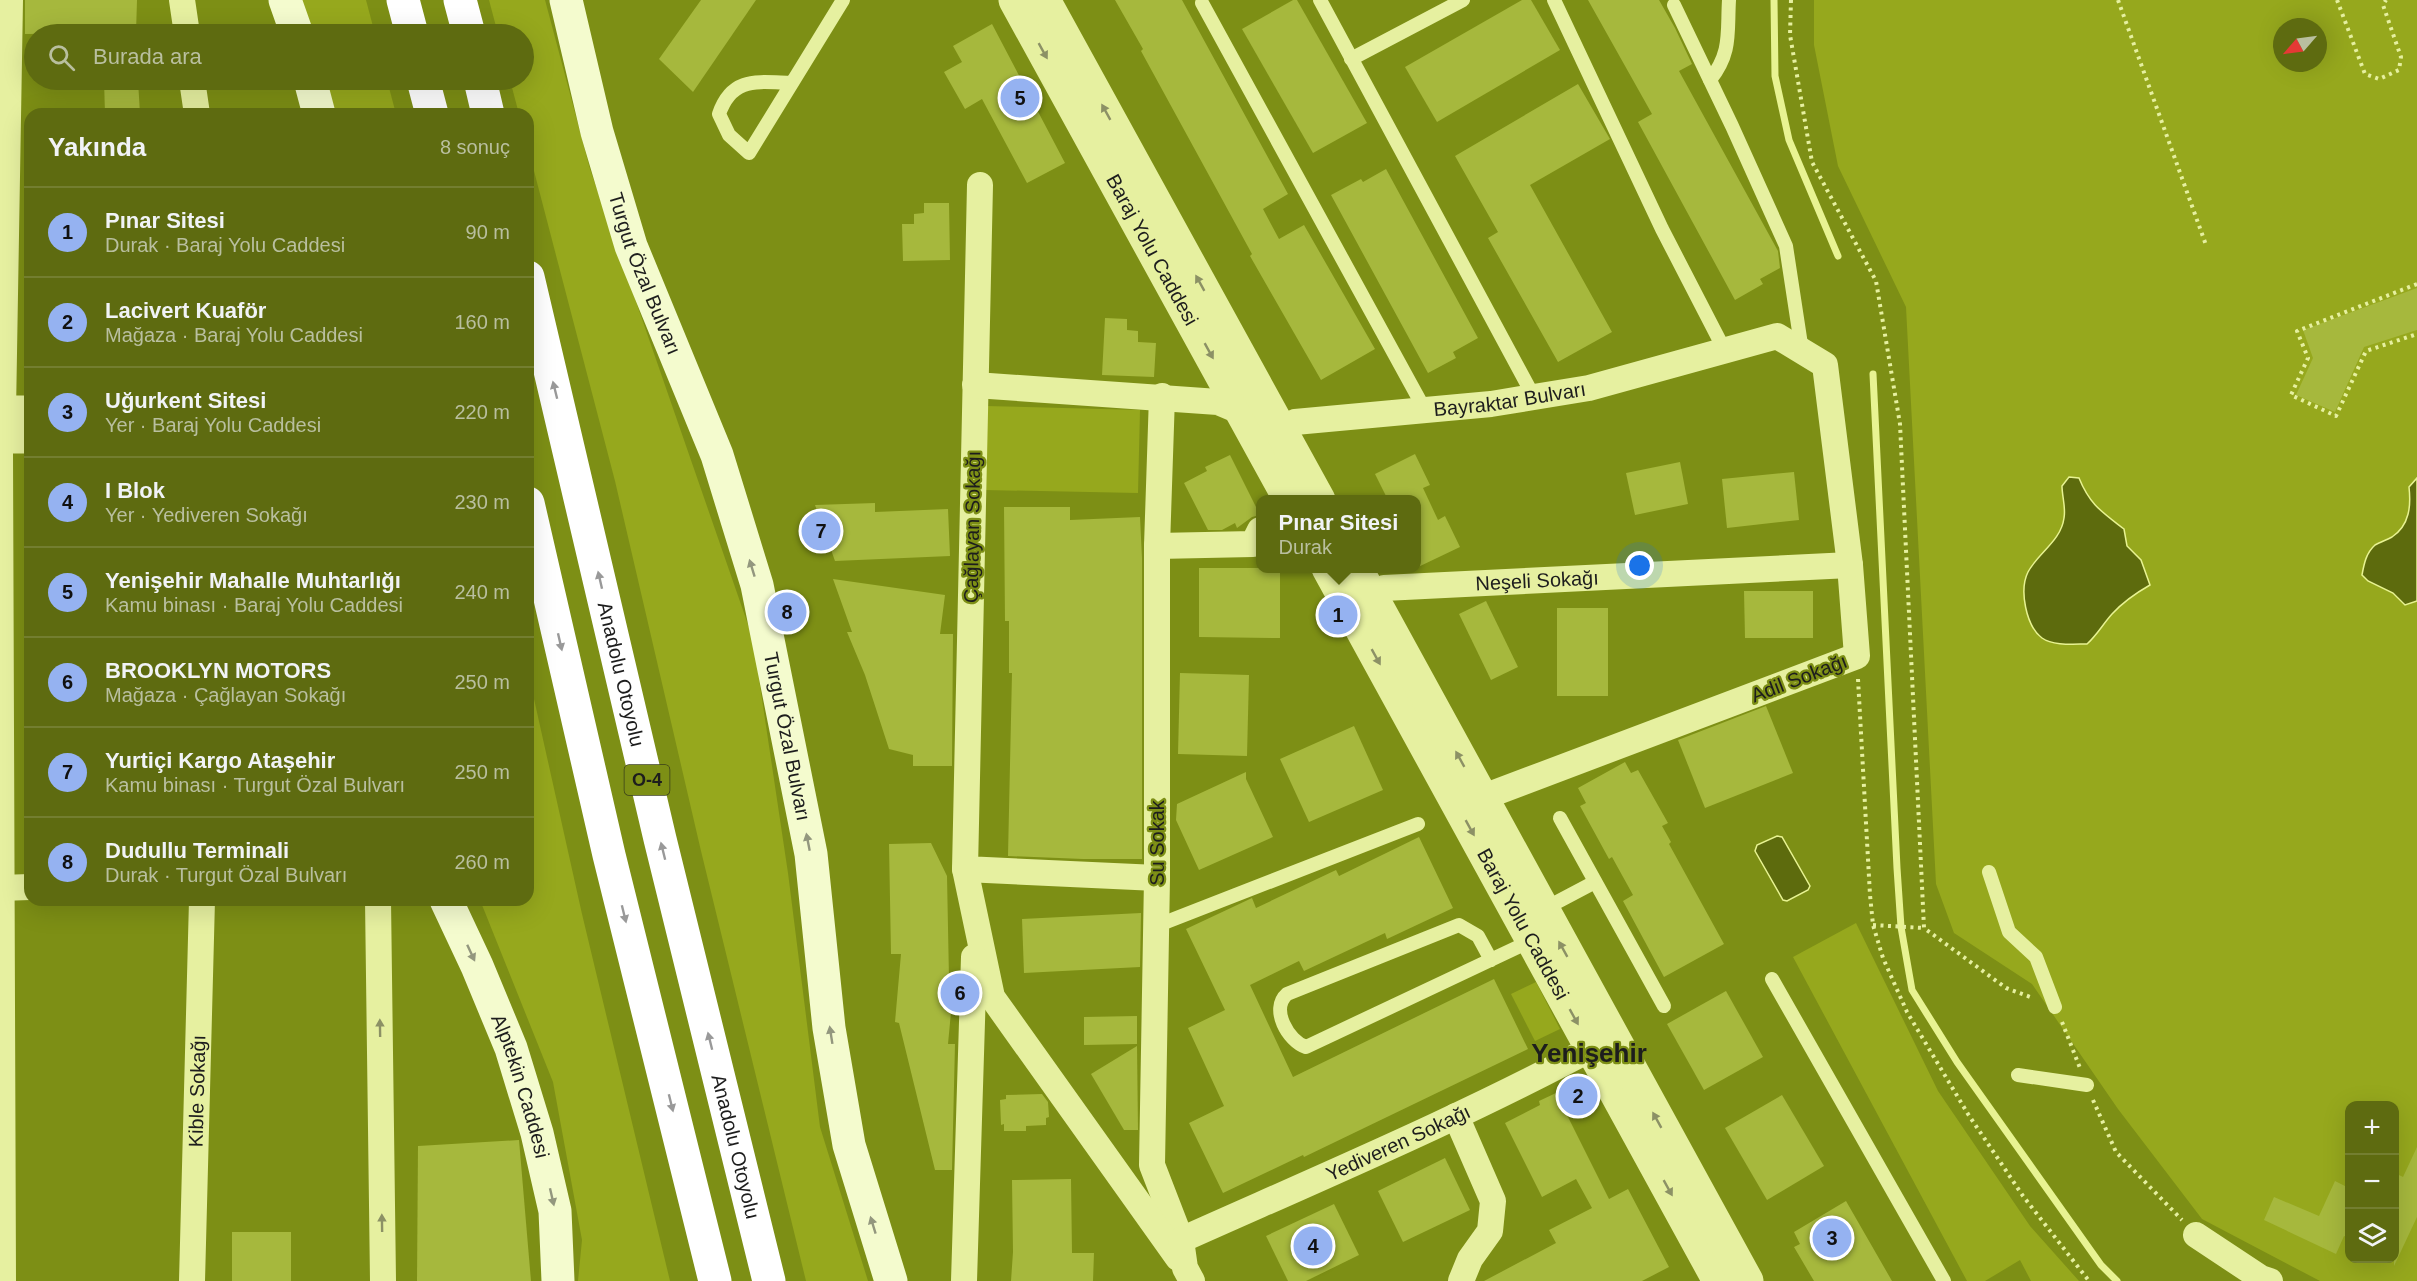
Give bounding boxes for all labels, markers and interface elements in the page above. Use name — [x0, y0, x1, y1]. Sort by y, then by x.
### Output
north arrow — [2273, 18, 2327, 72]
search box — [24, 24, 534, 90]
icon: search — [45, 41, 78, 74]
one-way arrow — [1038, 43, 1048, 60]
text: Burada ara — [93, 44, 202, 69]
pin: 5 — [1000, 76, 1040, 120]
one-way arrow — [1100, 104, 1111, 120]
text: Yakında — [48, 132, 146, 162]
text: 8 sonuç — [440, 136, 510, 158]
street label: Baraj Yolu Caddesi — [1102, 170, 1203, 329]
street label: Turgut Özal Bulvarı — [605, 190, 685, 358]
text: Pınar Sitesi — [105, 208, 225, 233]
text: 1 — [62, 221, 73, 243]
text: 90 m — [466, 221, 510, 243]
text: Durak · Baraj Yolu Caddesi — [105, 234, 345, 256]
one-way arrow — [1195, 274, 1205, 291]
text: Lacivert Kuaför — [105, 298, 266, 323]
text: 2 — [62, 311, 73, 333]
text: 160 m — [454, 311, 510, 333]
text: Mağaza · Baraj Yolu Caddesi — [105, 324, 363, 346]
one-way arrow — [1204, 342, 1214, 359]
street label: Bayraktar Bulvarı — [1433, 378, 1587, 420]
one-way arrow — [550, 381, 560, 399]
text: Uğurkent Sitesi — [105, 388, 266, 413]
text: 3 — [62, 401, 73, 423]
text: 220 m — [454, 401, 510, 423]
text: Yer · Baraj Yolu Caddesi — [105, 414, 321, 436]
street label: Çağlayan Sokağı — [960, 451, 984, 603]
text: I Blok — [105, 478, 165, 503]
text: 4 — [62, 491, 73, 513]
text: 230 m — [454, 491, 510, 513]
popup — [1256, 495, 1421, 573]
text: Yer · Yediveren Sokağı — [105, 504, 308, 526]
pin: 7 — [802, 508, 840, 554]
text: Pınar Sitesi — [1279, 510, 1398, 535]
text: Durak — [1279, 536, 1332, 558]
your location — [1625, 551, 1654, 580]
one-way arrow — [747, 559, 756, 577]
street label: Neşeli Sokağı — [1475, 566, 1599, 594]
text: Yenişehir Mahalle Muhtarlığı — [105, 568, 401, 593]
one-way arrow — [595, 570, 605, 589]
text: 5 — [62, 581, 73, 603]
text: 240 m — [454, 581, 510, 603]
pin: 8 — [768, 590, 806, 634]
pin: 1 — [1318, 592, 1358, 638]
text: Kamu binası · Baraj Yolu Caddesi — [105, 594, 403, 616]
street label: Anadolu Otoyolu — [594, 600, 649, 749]
one-way arrow — [556, 633, 565, 652]
one-way arrow — [1371, 648, 1381, 665]
street label: Turgut Özal Bulvarı — [760, 650, 815, 823]
street label: Adil Sokağı — [1748, 650, 1850, 706]
text: BROOKLYN MOTORS — [105, 658, 331, 683]
text: 6 — [62, 671, 73, 693]
text: 250 m — [454, 671, 510, 693]
text: Mağaza · Çağlayan Sokağı — [105, 684, 346, 706]
text: Yurtiçi Kargo Ataşehir — [105, 748, 335, 773]
one-way arrow — [1455, 750, 1465, 767]
text: 7 — [62, 761, 73, 783]
text: 250 m — [454, 761, 510, 783]
road number: O-4 — [624, 765, 670, 795]
text: Kamu binası · Turgut Özal Bulvarı — [105, 774, 405, 796]
street label: Su Sokak — [1146, 799, 1168, 886]
one-way arrow — [1465, 819, 1475, 836]
one-way arrow — [803, 832, 812, 851]
text: Dudullu Terminali — [105, 838, 289, 863]
one-way arrow — [658, 842, 668, 861]
street label: Baraj Yolu Caddesi — [1473, 845, 1574, 1003]
text: 8 — [62, 851, 73, 873]
text: 260 m — [454, 851, 510, 873]
text: Durak · Turgut Özal Bulvarı — [105, 864, 347, 886]
one-way arrow — [619, 904, 629, 923]
one-way arrow — [1558, 940, 1568, 957]
one-way arrow — [466, 944, 475, 961]
pin: 6 — [940, 970, 980, 1016]
one-way arrow — [1569, 1009, 1579, 1026]
street label: Alptekin Caddesi — [487, 1011, 553, 1160]
one-way arrow — [375, 1018, 385, 1037]
one-way arrow — [826, 1026, 835, 1045]
one-way arrow — [704, 1031, 714, 1050]
street label: Kible Sokağı — [185, 1035, 209, 1148]
district label: Yenişehir — [1531, 1038, 1647, 1068]
street label: Anadolu Otoyolu — [707, 1072, 764, 1221]
pin: 2 — [1558, 1074, 1598, 1118]
one-way arrow — [666, 1094, 676, 1112]
street label: Yediveren Sokağı — [1323, 1100, 1474, 1185]
map controls — [2345, 1101, 2399, 1263]
button: + — [2345, 1101, 2399, 1155]
one-way arrow — [1652, 1111, 1662, 1128]
button: − — [2345, 1155, 2399, 1209]
one-way arrow — [1663, 1180, 1673, 1197]
one-way arrow — [548, 1188, 557, 1207]
button: layers — [2345, 1209, 2399, 1263]
one-way arrow — [377, 1213, 387, 1232]
one-way arrow — [868, 1216, 877, 1234]
pin: 3 — [1812, 1216, 1852, 1260]
pin: 4 — [1294, 1224, 1332, 1268]

